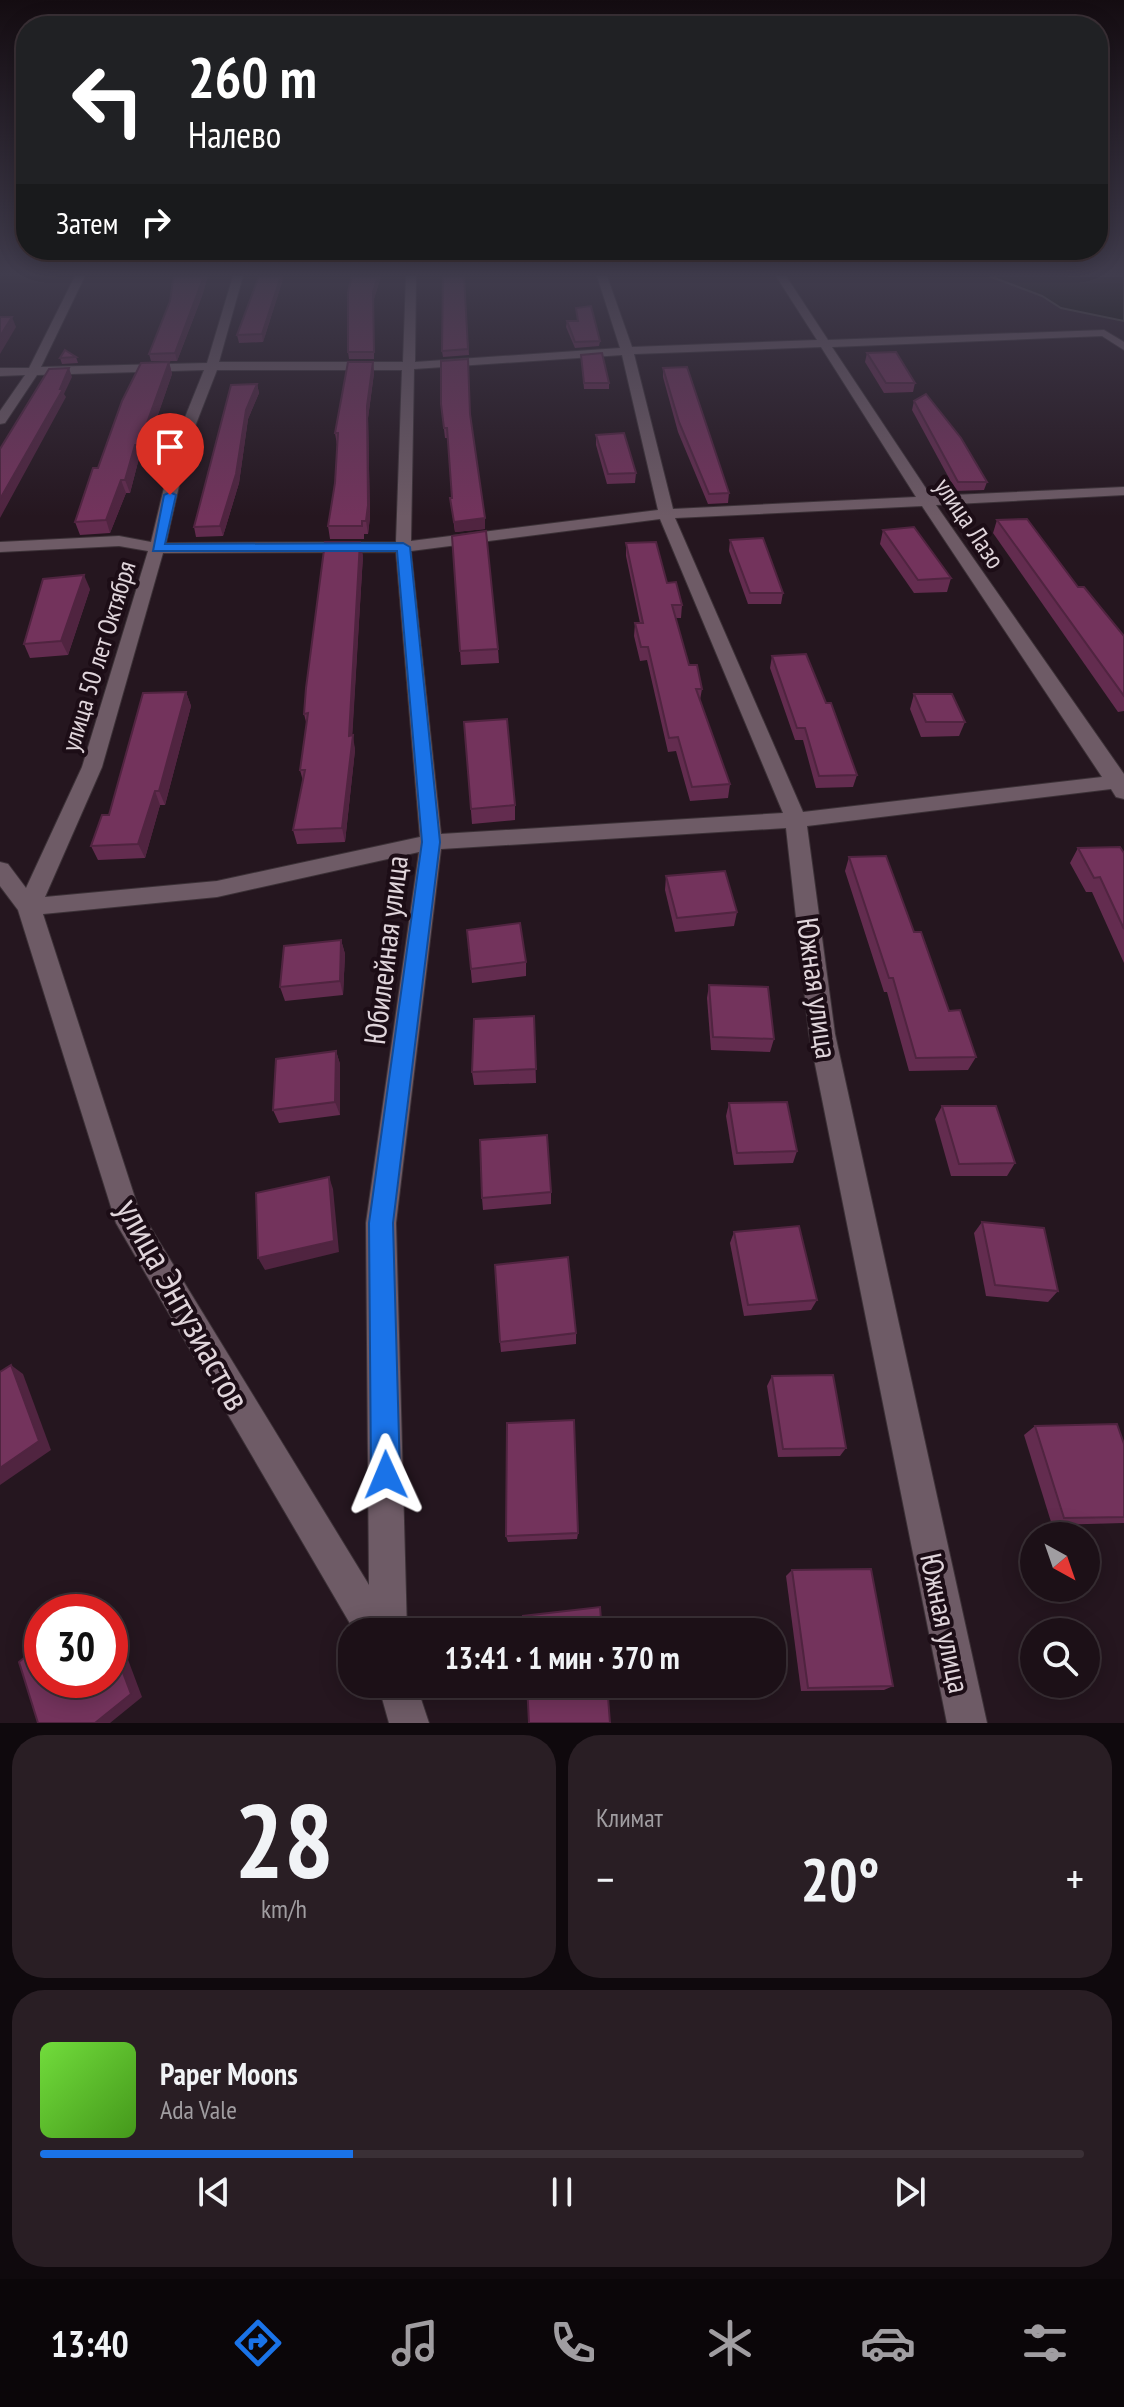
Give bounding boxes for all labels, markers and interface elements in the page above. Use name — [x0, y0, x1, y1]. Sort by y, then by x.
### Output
text: 260 m — [188, 41, 317, 113]
icon: left — [56, 48, 160, 152]
text: Налево — [188, 111, 281, 158]
icon: right — [134, 200, 178, 244]
text: Затем — [56, 203, 118, 242]
pin — [136, 413, 204, 495]
icon: arrive — [148, 425, 192, 469]
street label: улица Лазо — [928, 471, 1012, 575]
street label: улица 50 лет Октября — [53, 557, 143, 755]
street label: Юбилейная улица — [354, 853, 416, 1047]
street label: Южная улица — [789, 915, 847, 1061]
street label: улица Энтузиастов — [106, 1190, 262, 1418]
position arrow — [344, 1433, 428, 1517]
north arrow — [1020, 1522, 1100, 1602]
map controls — [1020, 1522, 1100, 1698]
street label: Южная улица — [912, 1549, 980, 1697]
speed limit sign: 30 — [24, 1594, 128, 1698]
button: search — [1020, 1618, 1100, 1698]
text: 13:41 · 1 мин · 370 m — [444, 1638, 680, 1677]
text: 28 — [234, 1772, 334, 1907]
text: Климат — [596, 1801, 663, 1834]
text: 20° — [800, 1840, 880, 1918]
text: − — [596, 1850, 614, 1907]
text: + — [1066, 1850, 1084, 1907]
text: km/h — [261, 1892, 307, 1925]
text: Paper Moons — [160, 2054, 298, 2093]
text: Ada Vale — [160, 2093, 237, 2126]
icon: previous — [192, 2170, 236, 2214]
icon: pause — [540, 2170, 584, 2214]
icon: next — [888, 2170, 932, 2214]
icon: directions — [230, 2315, 286, 2371]
icon: music — [387, 2315, 443, 2371]
icon: phone — [545, 2315, 601, 2371]
icon: climate — [702, 2315, 758, 2371]
icon: car — [860, 2315, 916, 2371]
icon: filters — [1017, 2315, 1073, 2371]
text: 13:40 — [51, 2320, 129, 2367]

